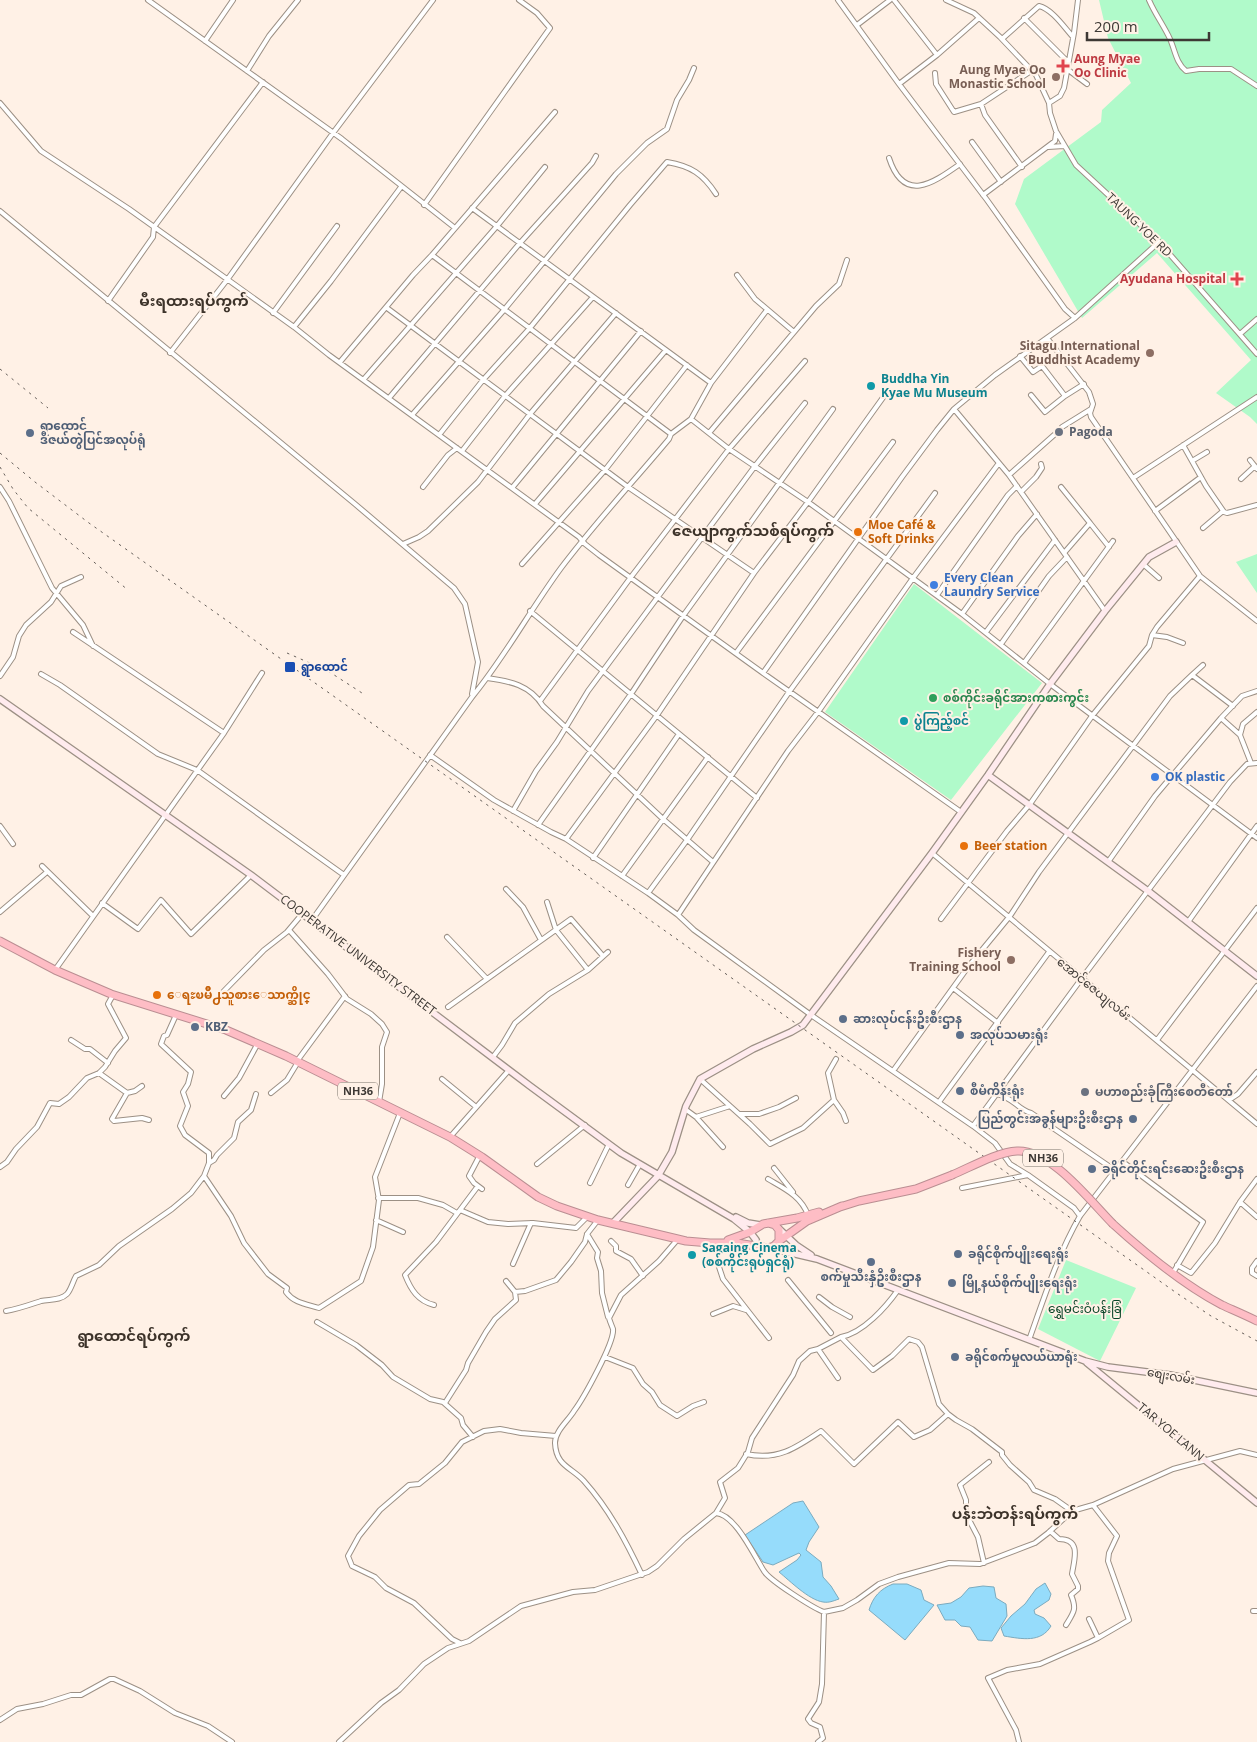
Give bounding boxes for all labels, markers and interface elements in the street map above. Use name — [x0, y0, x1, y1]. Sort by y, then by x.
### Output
scale bar — [1087, 10, 1210, 42]
text: 200 m — [1094, 16, 1138, 36]
place label: Aung Myae Oo Clinic — [1074, 50, 1140, 81]
marker: Aung Myae Oo Clinic — [1056, 59, 1070, 73]
place label: Aung Myae Oo Monastic School — [949, 61, 1046, 92]
marker: Aung Myae Oo Monastic School — [1050, 71, 1062, 83]
street label: TAUNG YOE RD — [1103, 189, 1176, 261]
place label: Ayudana Hospital — [1120, 270, 1226, 287]
marker: Ayudana Hospital — [1230, 272, 1244, 286]
district label: မီးရထားရပ်ကွက် — [139, 290, 249, 313]
place label: Sitagu International Buddhist Academy — [1020, 337, 1140, 368]
marker: Sitagu International Buddhist Academy — [1144, 347, 1156, 359]
place label: Buddha Yin Kyae Mu Museum — [881, 370, 988, 401]
marker: Buddha Yin Kyae Mu Museum — [865, 380, 877, 392]
place label: ရွာထောင် ဒီဇယ်တွဲပြင်အလုပ်ရုံ — [40, 416, 146, 451]
place label: Pagoda — [1069, 423, 1113, 440]
marker: Pagoda — [1053, 426, 1065, 438]
marker: ရွာထောင် ဒီဇယ်တွဲပြင်အလုပ်ရုံ — [24, 427, 36, 439]
place label: Moe Café & Soft Drinks — [868, 516, 936, 547]
district label: ဇေယျာကွက်သစ်ရပ်ကွက် — [672, 520, 834, 543]
marker: Moe Café & Soft Drinks — [852, 526, 864, 538]
place label: Every Clean Laundry Service — [944, 569, 1040, 600]
marker: Every Clean Laundry Service — [928, 579, 940, 591]
place label: ရွာထောင် — [301, 657, 348, 677]
marker: ရွာထောင် — [283, 660, 297, 674]
place label: စစ်ကိုင်းခရိုင်အားကစားကွင်း — [943, 688, 1089, 709]
marker: စစ်ကိုင်းခရိုင်အားကစားကွင်း — [927, 692, 939, 704]
place label: ပွဲကြည့်စင် — [914, 711, 969, 731]
marker: ပွဲကြည့်စင် — [898, 715, 910, 727]
place label: OK plastic — [1165, 768, 1225, 785]
marker: OK plastic — [1149, 771, 1161, 783]
place label: Beer station — [974, 837, 1047, 854]
marker: Beer station — [958, 840, 970, 852]
street label: COOPERATIVE UNIVERSITY STREET — [277, 890, 440, 1019]
place label: Fishery Training School — [909, 944, 1001, 975]
street label: အောင်ဇေယျလမ်း — [1052, 953, 1135, 1026]
marker: Fishery Training School — [1005, 954, 1017, 966]
place label: ေရႊၿမိဳ႕သူစားေသာက္ဆိုင္ — [167, 986, 311, 1006]
marker: ေရႊၿမိဳ႕သူစားေသာက္ဆိုင္ — [151, 989, 163, 1001]
place label: ဆားလုပ်ငန်းဦးစီးဌာန — [853, 1009, 962, 1030]
marker: ဆားလုပ်ငန်းဦးစီးဌာန — [837, 1013, 849, 1025]
place label: KBZ — [205, 1018, 228, 1035]
marker: KBZ — [189, 1021, 201, 1033]
place label: အလုပ်သမားရုံး — [970, 1025, 1048, 1046]
marker: အလုပ်သမားရုံး — [954, 1029, 966, 1041]
place label: စီမံကိန်းရုံး‌ — [970, 1081, 1024, 1102]
road number: NH36 — [338, 1082, 378, 1100]
place label: မဟာစည်းခုံကြီးစေတီတော် — [1095, 1082, 1233, 1103]
marker: စီမံကိန်းရုံး‌ — [954, 1085, 966, 1097]
marker: မဟာစည်းခုံကြီးစေတီတော် — [1079, 1086, 1091, 1098]
place label: ပြည်တွင်းအခွန်များဦးစီးဌာန — [978, 1109, 1123, 1130]
marker: ပြည်တွင်းအခွန်များဦးစီးဌာန — [1127, 1113, 1139, 1125]
road number: NH36 — [1023, 1150, 1063, 1166]
place label: ခရိုင်တိုင်းရင်းဆေးဦးစီးဌာန — [1102, 1159, 1244, 1180]
marker: ခရိုင်တိုင်းရင်းဆေးဦးစီးဌာန — [1086, 1163, 1098, 1175]
place label: Sagaing Cinema (စစ်ကိုင်းရုပ်ရှင်ရုံ) — [702, 1239, 797, 1273]
place label: ခရိုင်စိုက်ပျိုးရေးရုံး — [968, 1244, 1069, 1265]
marker: ခရိုင်စိုက်ပျိုးရေးရုံး — [952, 1248, 964, 1260]
marker: Sagaing Cinema (စစ်ကိုင်းရုပ်ရှင်ရုံ) — [686, 1249, 698, 1261]
marker: စက်မှုသီးနှံဦးစီးဌာန — [865, 1256, 877, 1268]
place label: စက်မှုသီးနှံဦးစီးဌာန — [820, 1267, 922, 1288]
place label: မြို့နယ်စိုက်ပျိုးရေးရုံး — [962, 1273, 1077, 1294]
marker: မြို့နယ်စိုက်ပျိုးရေးရုံး — [946, 1277, 958, 1289]
park label: ရွှေမင်းဝံပန်းခြံ — [1048, 1300, 1122, 1319]
district label: ရွာထောင်ရပ်ကွက် — [78, 1325, 191, 1348]
place label: ခရိုင်စက်မှုလယ်ယာရုံး — [965, 1347, 1078, 1368]
marker: ခရိုင်စက်မှုလယ်ယာရုံး — [949, 1351, 961, 1363]
street label: စျေးလမ်း — [1145, 1363, 1196, 1390]
street label: TAR YOE LANN — [1134, 1399, 1208, 1465]
district label: ပန်းဘဲတန်းရပ်ကွက် — [952, 1503, 1078, 1526]

